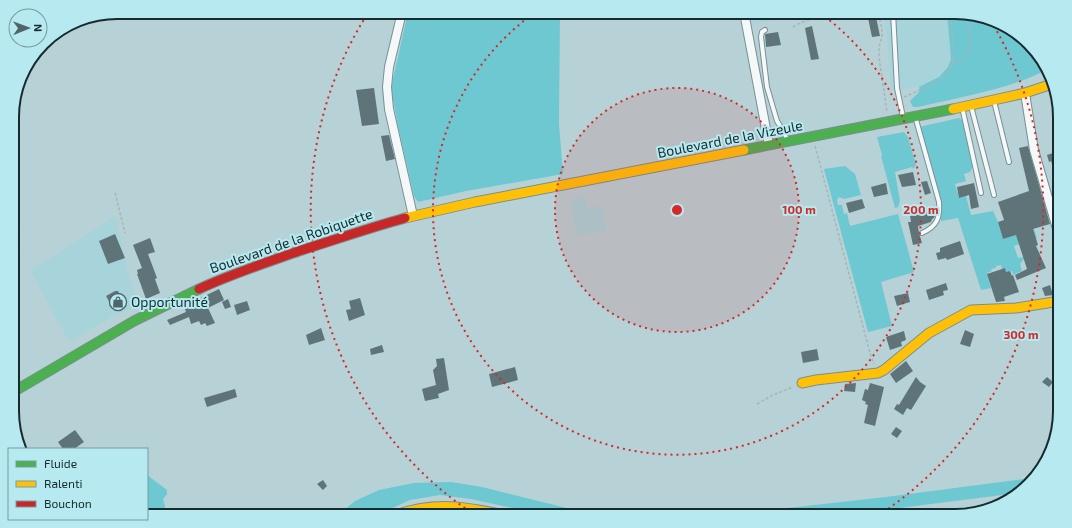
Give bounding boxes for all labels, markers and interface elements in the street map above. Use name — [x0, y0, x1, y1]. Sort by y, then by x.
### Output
north arrow — [8, 8, 48, 48]
text: N — [32, 24, 45, 32]
street label: Boulevard de la Vizeule — [656, 116, 804, 161]
text: 100 m — [782, 202, 816, 216]
text: 200 m — [903, 202, 939, 216]
centre of rings — [670, 203, 684, 217]
street label: Boulevard de la Robiquette — [207, 205, 375, 276]
shop icon: Opportunité — [108, 292, 128, 312]
place label: Opportunité — [131, 293, 208, 310]
text: 300 m — [1003, 327, 1039, 341]
legend — [8, 448, 148, 520]
text: Fluide — [44, 456, 77, 470]
text: Ralenti — [44, 476, 83, 490]
text: Bouchon — [44, 496, 92, 510]

